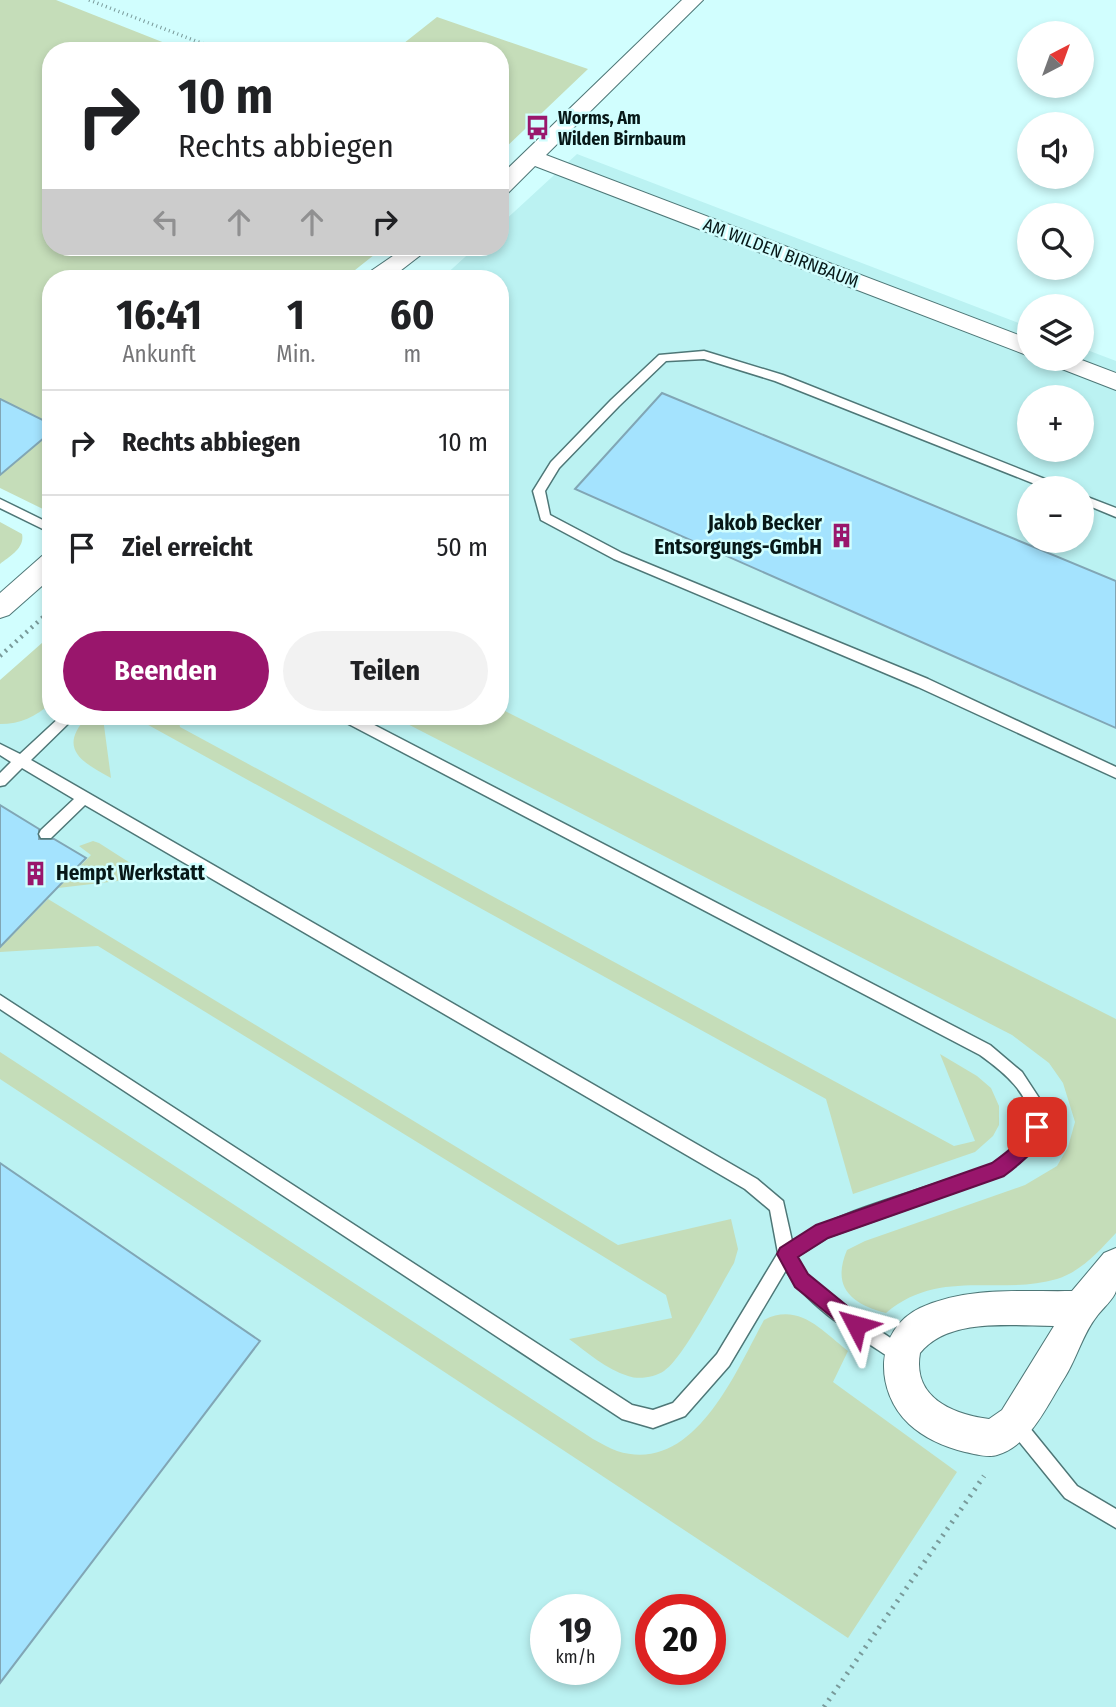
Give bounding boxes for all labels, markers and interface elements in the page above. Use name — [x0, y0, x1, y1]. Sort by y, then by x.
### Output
north arrow — [1017, 21, 1094, 98]
map controls — [1017, 21, 1094, 553]
text: 10 m — [178, 67, 273, 126]
icon: right — [63, 70, 154, 161]
place label: Worms, Am Wilden Birnbaum — [558, 107, 686, 150]
button: sound — [1017, 112, 1094, 189]
bus stop icon: Worms, Am Wilden Birnbaum — [524, 114, 552, 142]
text: Rechts abbiegen — [178, 127, 394, 165]
icon: left — [147, 203, 185, 241]
icon: ahead — [220, 203, 258, 241]
icon: ahead — [293, 203, 331, 241]
icon: right — [366, 203, 404, 241]
button: search — [1017, 203, 1094, 280]
street label: AM WILDEN BIRNBAUM — [700, 213, 862, 293]
text: 16:41 — [116, 290, 202, 340]
text: 1 — [287, 290, 305, 340]
text: 60 — [390, 290, 435, 340]
button: layers — [1017, 294, 1094, 371]
text: Ankunft — [122, 340, 196, 368]
text: Min. — [276, 340, 315, 368]
text: m — [403, 340, 421, 368]
button: + — [1017, 385, 1094, 462]
icon: right — [63, 424, 101, 462]
text: Rechts abbiegen — [122, 427, 301, 458]
text: 10 m — [438, 427, 488, 458]
button: − — [1017, 476, 1094, 553]
place label: Jakob Becker Entsorgungs-GmbH — [654, 510, 822, 560]
building icon: Jakob Becker Entsorgungs-GmbH — [828, 521, 856, 549]
icon: arrive — [63, 529, 101, 567]
text: Ziel erreicht — [122, 532, 253, 563]
text: 50 m — [436, 532, 488, 563]
button: Beenden — [63, 631, 269, 711]
button: Teilen — [283, 631, 488, 711]
building icon: Hempt Werkstatt — [22, 859, 50, 887]
place label: Hempt Werkstatt — [56, 860, 206, 886]
pin — [1007, 1097, 1067, 1157]
icon: arrive — [1018, 1108, 1056, 1146]
position arrow — [819, 1288, 893, 1362]
speed limit sign: 20 — [635, 1594, 726, 1685]
text: 19 — [559, 1609, 592, 1651]
text: km/h — [555, 1646, 596, 1668]

